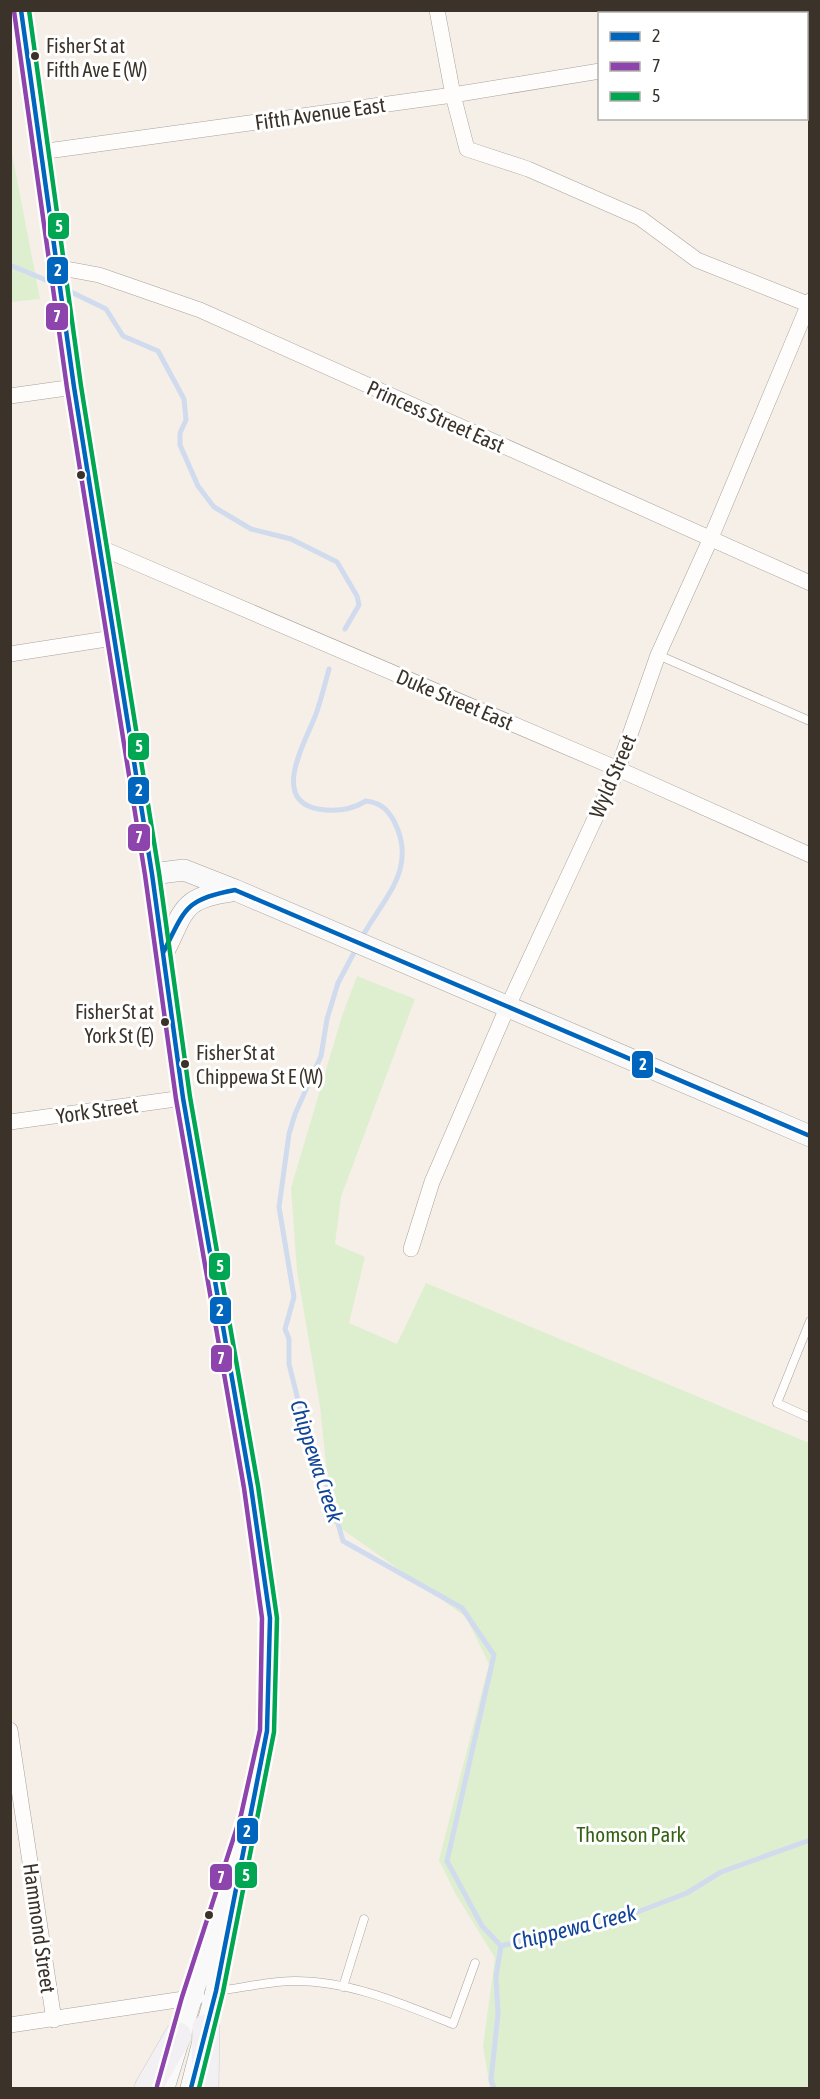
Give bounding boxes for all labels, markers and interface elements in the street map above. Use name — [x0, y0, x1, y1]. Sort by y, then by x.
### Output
legend — [598, 12, 808, 120]
text: 2 — [652, 25, 660, 46]
place label: Fisher St at Fifth Ave E (W) — [46, 34, 147, 81]
marker: Fisher St at Fifth Ave E (W) — [29, 50, 41, 62]
text: 7 — [652, 55, 660, 76]
text: 5 — [652, 85, 660, 106]
street label: Fifth Avenue East — [253, 92, 387, 134]
line badge: 5 — [47, 212, 70, 240]
text: 5 — [55, 217, 63, 235]
line badge: 2 — [46, 256, 69, 285]
text: 2 — [54, 261, 62, 279]
line badge: 7 — [45, 302, 69, 331]
text: 7 — [53, 307, 61, 325]
street label: Princess Street East — [364, 375, 508, 457]
unlabelled marker — [75, 469, 87, 481]
street label: Duke Street East — [393, 664, 517, 734]
street label: Wyld Street — [584, 731, 640, 821]
line badge: 5 — [127, 732, 150, 761]
text: 5 — [135, 737, 143, 755]
line badge: 2 — [127, 776, 150, 805]
text: 2 — [135, 781, 143, 799]
line badge: 7 — [127, 823, 151, 852]
text: 7 — [135, 828, 143, 846]
place label: Fisher St at York St (E) — [75, 1000, 154, 1047]
marker: Fisher St at York St (E) — [159, 1016, 171, 1028]
place label: Fisher St at Chippewa St E (W) — [196, 1041, 323, 1088]
line badge: 2 — [631, 1050, 654, 1079]
text: 2 — [639, 1055, 647, 1073]
marker: Fisher St at Chippewa St E (W) — [179, 1058, 191, 1070]
street label: York Street — [55, 1092, 139, 1128]
line badge: 5 — [208, 1252, 231, 1281]
text: 5 — [216, 1257, 224, 1275]
line badge: 2 — [209, 1296, 232, 1325]
text: 2 — [216, 1301, 224, 1319]
line badge: 7 — [210, 1344, 233, 1373]
text: 7 — [217, 1349, 225, 1367]
water label: Chippewa Creek — [285, 1396, 349, 1526]
line badge: 2 — [236, 1817, 259, 1845]
text: 2 — [243, 1822, 251, 1840]
park label: Thomson Park — [576, 1822, 686, 1846]
street label: Hammond Street — [19, 1861, 61, 1995]
line badge: 5 — [234, 1861, 258, 1889]
line badge: 7 — [209, 1863, 233, 1891]
text: 5 — [242, 1866, 250, 1884]
text: 7 — [217, 1868, 225, 1886]
water label: Chippewa Creek — [509, 1899, 639, 1955]
unlabelled marker — [203, 1909, 215, 1921]

